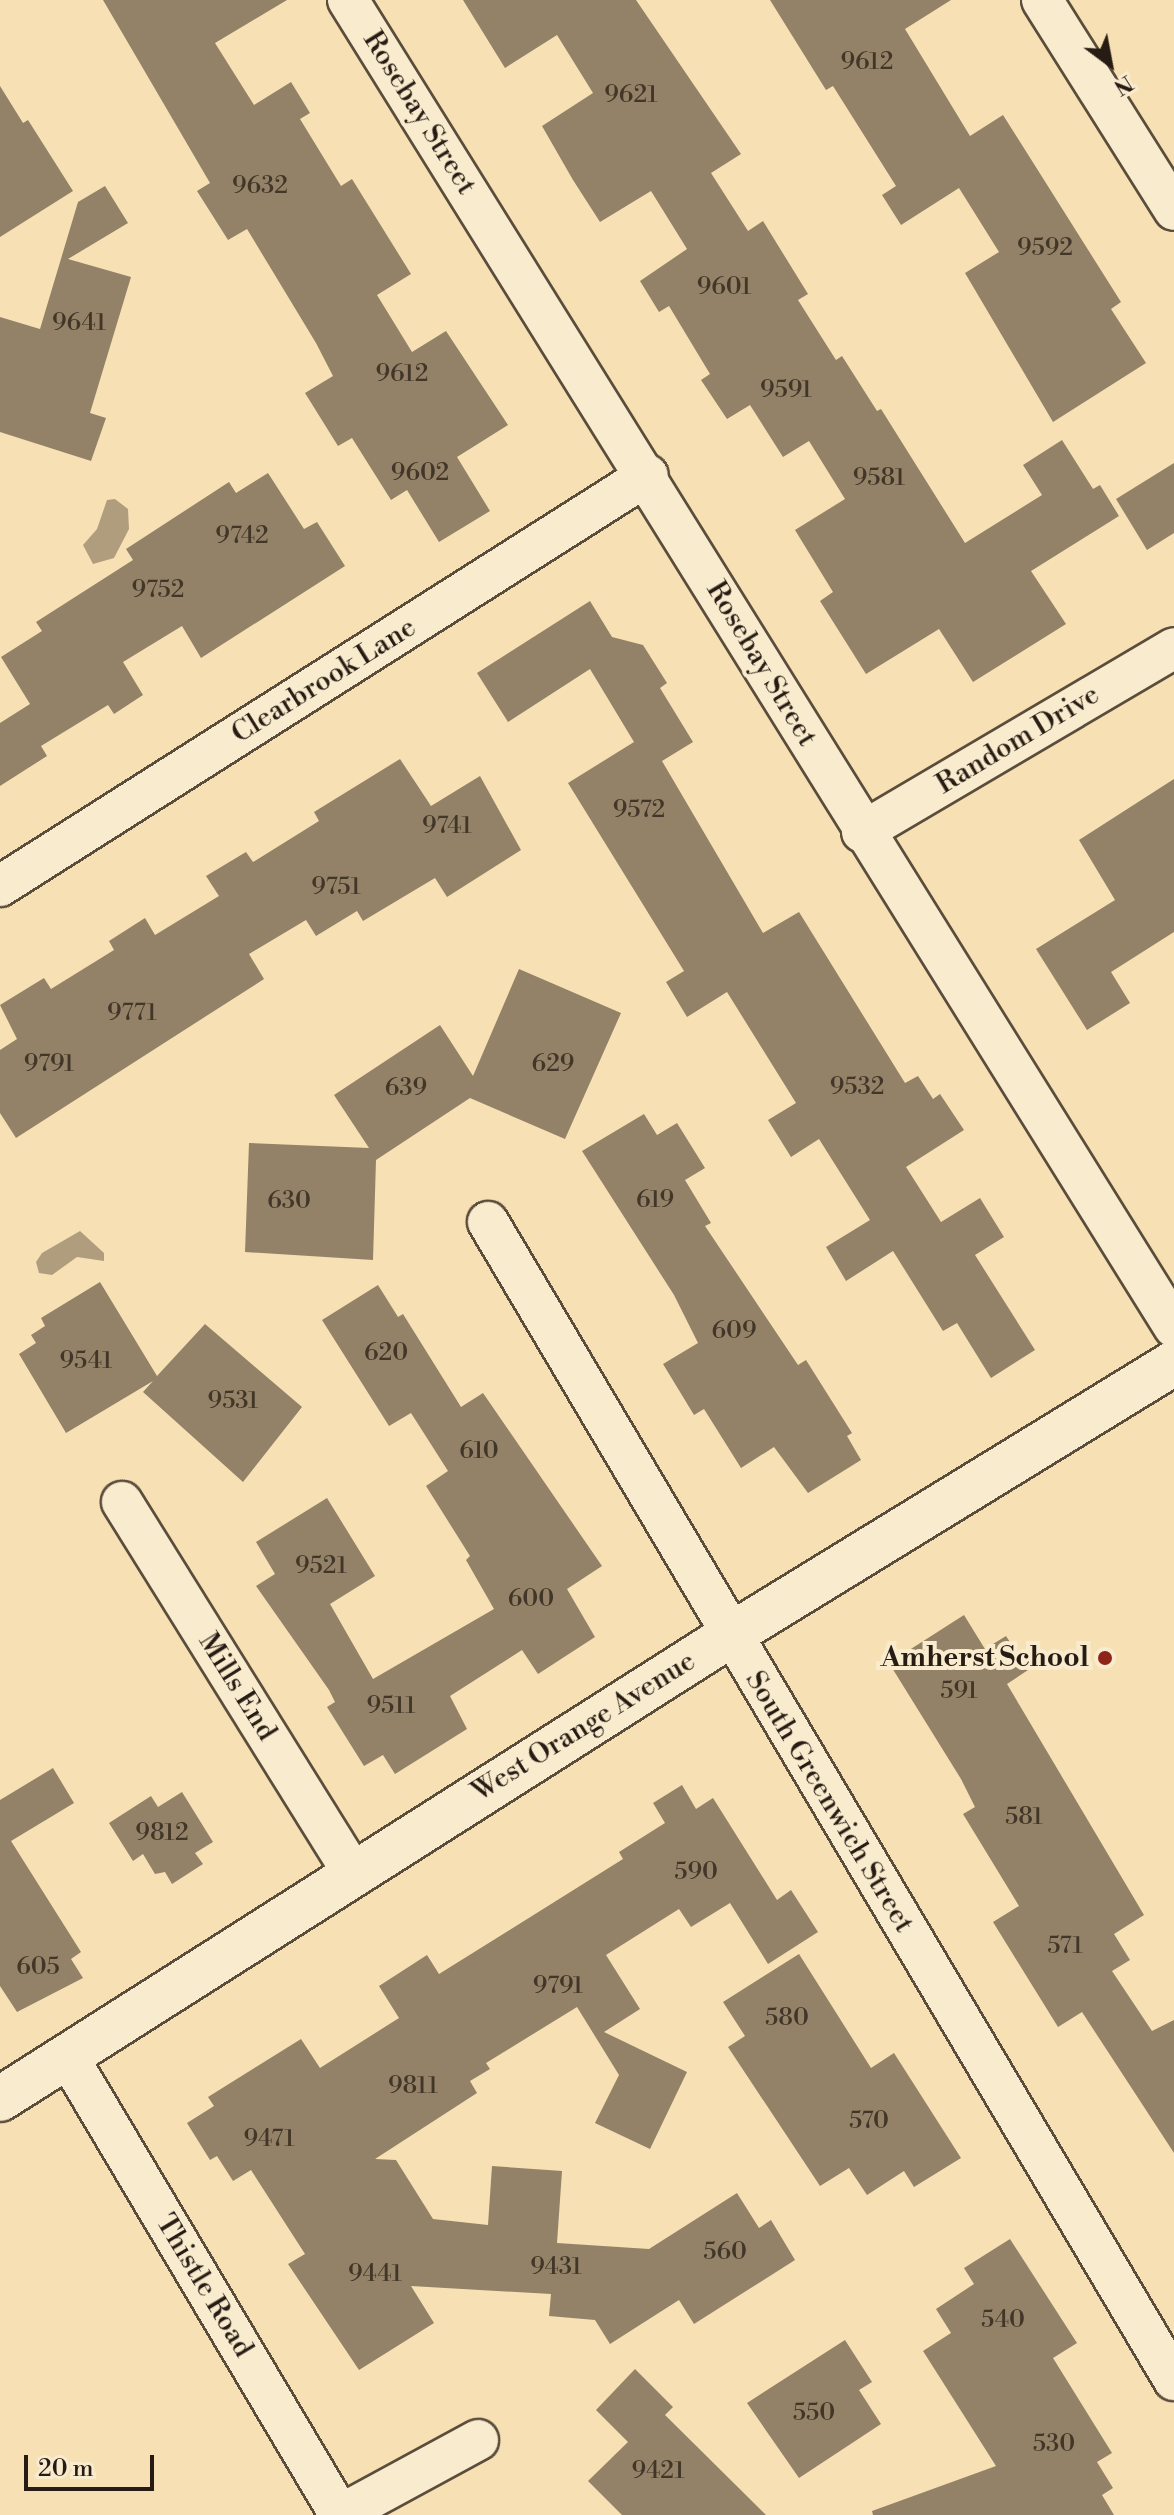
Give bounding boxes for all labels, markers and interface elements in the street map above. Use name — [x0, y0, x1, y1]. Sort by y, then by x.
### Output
north arrow — [1070, 24, 1150, 104]
street label: Rosebay Street — [355, 25, 483, 201]
house number: 9612 — [841, 49, 893, 77]
text: N — [1108, 69, 1138, 101]
house number: 9621 — [604, 82, 658, 110]
house number: 9632 — [232, 173, 288, 201]
house number: 9592 — [1017, 235, 1073, 263]
house number: 9601 — [697, 274, 751, 302]
house number: 9641 — [52, 310, 106, 338]
house number: 9612 — [376, 361, 428, 389]
house number: 9591 — [760, 377, 812, 405]
house number: 9602 — [391, 460, 449, 488]
house number: 9581 — [853, 465, 905, 493]
house number: 9742 — [215, 523, 269, 551]
street label: Rosebay Street — [699, 575, 823, 753]
house number: 9752 — [131, 577, 185, 605]
street label: Clearbrook Lane — [226, 611, 422, 751]
street label: Random Drive — [930, 678, 1106, 802]
house number: 9572 — [613, 797, 665, 825]
house number: 9741 — [422, 813, 472, 841]
house number: 9751 — [311, 874, 361, 902]
house number: 9771 — [107, 1000, 157, 1028]
house number: 9791 — [24, 1051, 74, 1079]
house number: 629 — [532, 1051, 574, 1079]
house number: 9532 — [830, 1074, 884, 1102]
house number: 639 — [385, 1075, 427, 1103]
house number: 619 — [636, 1187, 674, 1215]
house number: 630 — [267, 1188, 311, 1216]
house number: 609 — [712, 1318, 756, 1346]
house number: 620 — [364, 1340, 408, 1368]
house number: 9541 — [60, 1348, 112, 1376]
house number: 9531 — [208, 1388, 258, 1416]
house number: 610 — [459, 1438, 499, 1466]
house number: 9521 — [295, 1553, 347, 1581]
house number: 600 — [508, 1586, 554, 1614]
street label: Mills End — [191, 1627, 283, 1747]
place label: Amherst School — [880, 1641, 1089, 1675]
street label: West Orange Avenue — [466, 1645, 702, 1809]
marker: Amherst School — [1096, 1649, 1114, 1667]
street label: South Greenwich Street — [738, 1665, 920, 1939]
house number: 591 — [940, 1678, 978, 1706]
house number: 9511 — [366, 1693, 416, 1721]
house number: 581 — [1005, 1804, 1043, 1832]
house number: 9812 — [135, 1820, 189, 1848]
house number: 590 — [674, 1859, 718, 1887]
house number: 571 — [1047, 1933, 1083, 1961]
house number: 605 — [16, 1954, 60, 1982]
house number: 9791 — [533, 1973, 583, 2001]
house number: 580 — [765, 2005, 809, 2033]
house number: 9811 — [388, 2073, 438, 2101]
house number: 570 — [849, 2108, 889, 2136]
house number: 9471 — [243, 2126, 295, 2154]
street label: Thistle Road — [148, 2208, 260, 2364]
house number: 560 — [703, 2239, 747, 2267]
house number: 9431 — [530, 2254, 582, 2282]
house number: 9441 — [348, 2261, 402, 2289]
house number: 540 — [981, 2307, 1025, 2335]
house number: 550 — [793, 2400, 835, 2428]
house number: 530 — [1033, 2431, 1075, 2459]
scale bar — [28, 2439, 158, 2489]
text: 20 m — [38, 2454, 94, 2484]
house number: 9421 — [631, 2458, 685, 2486]

